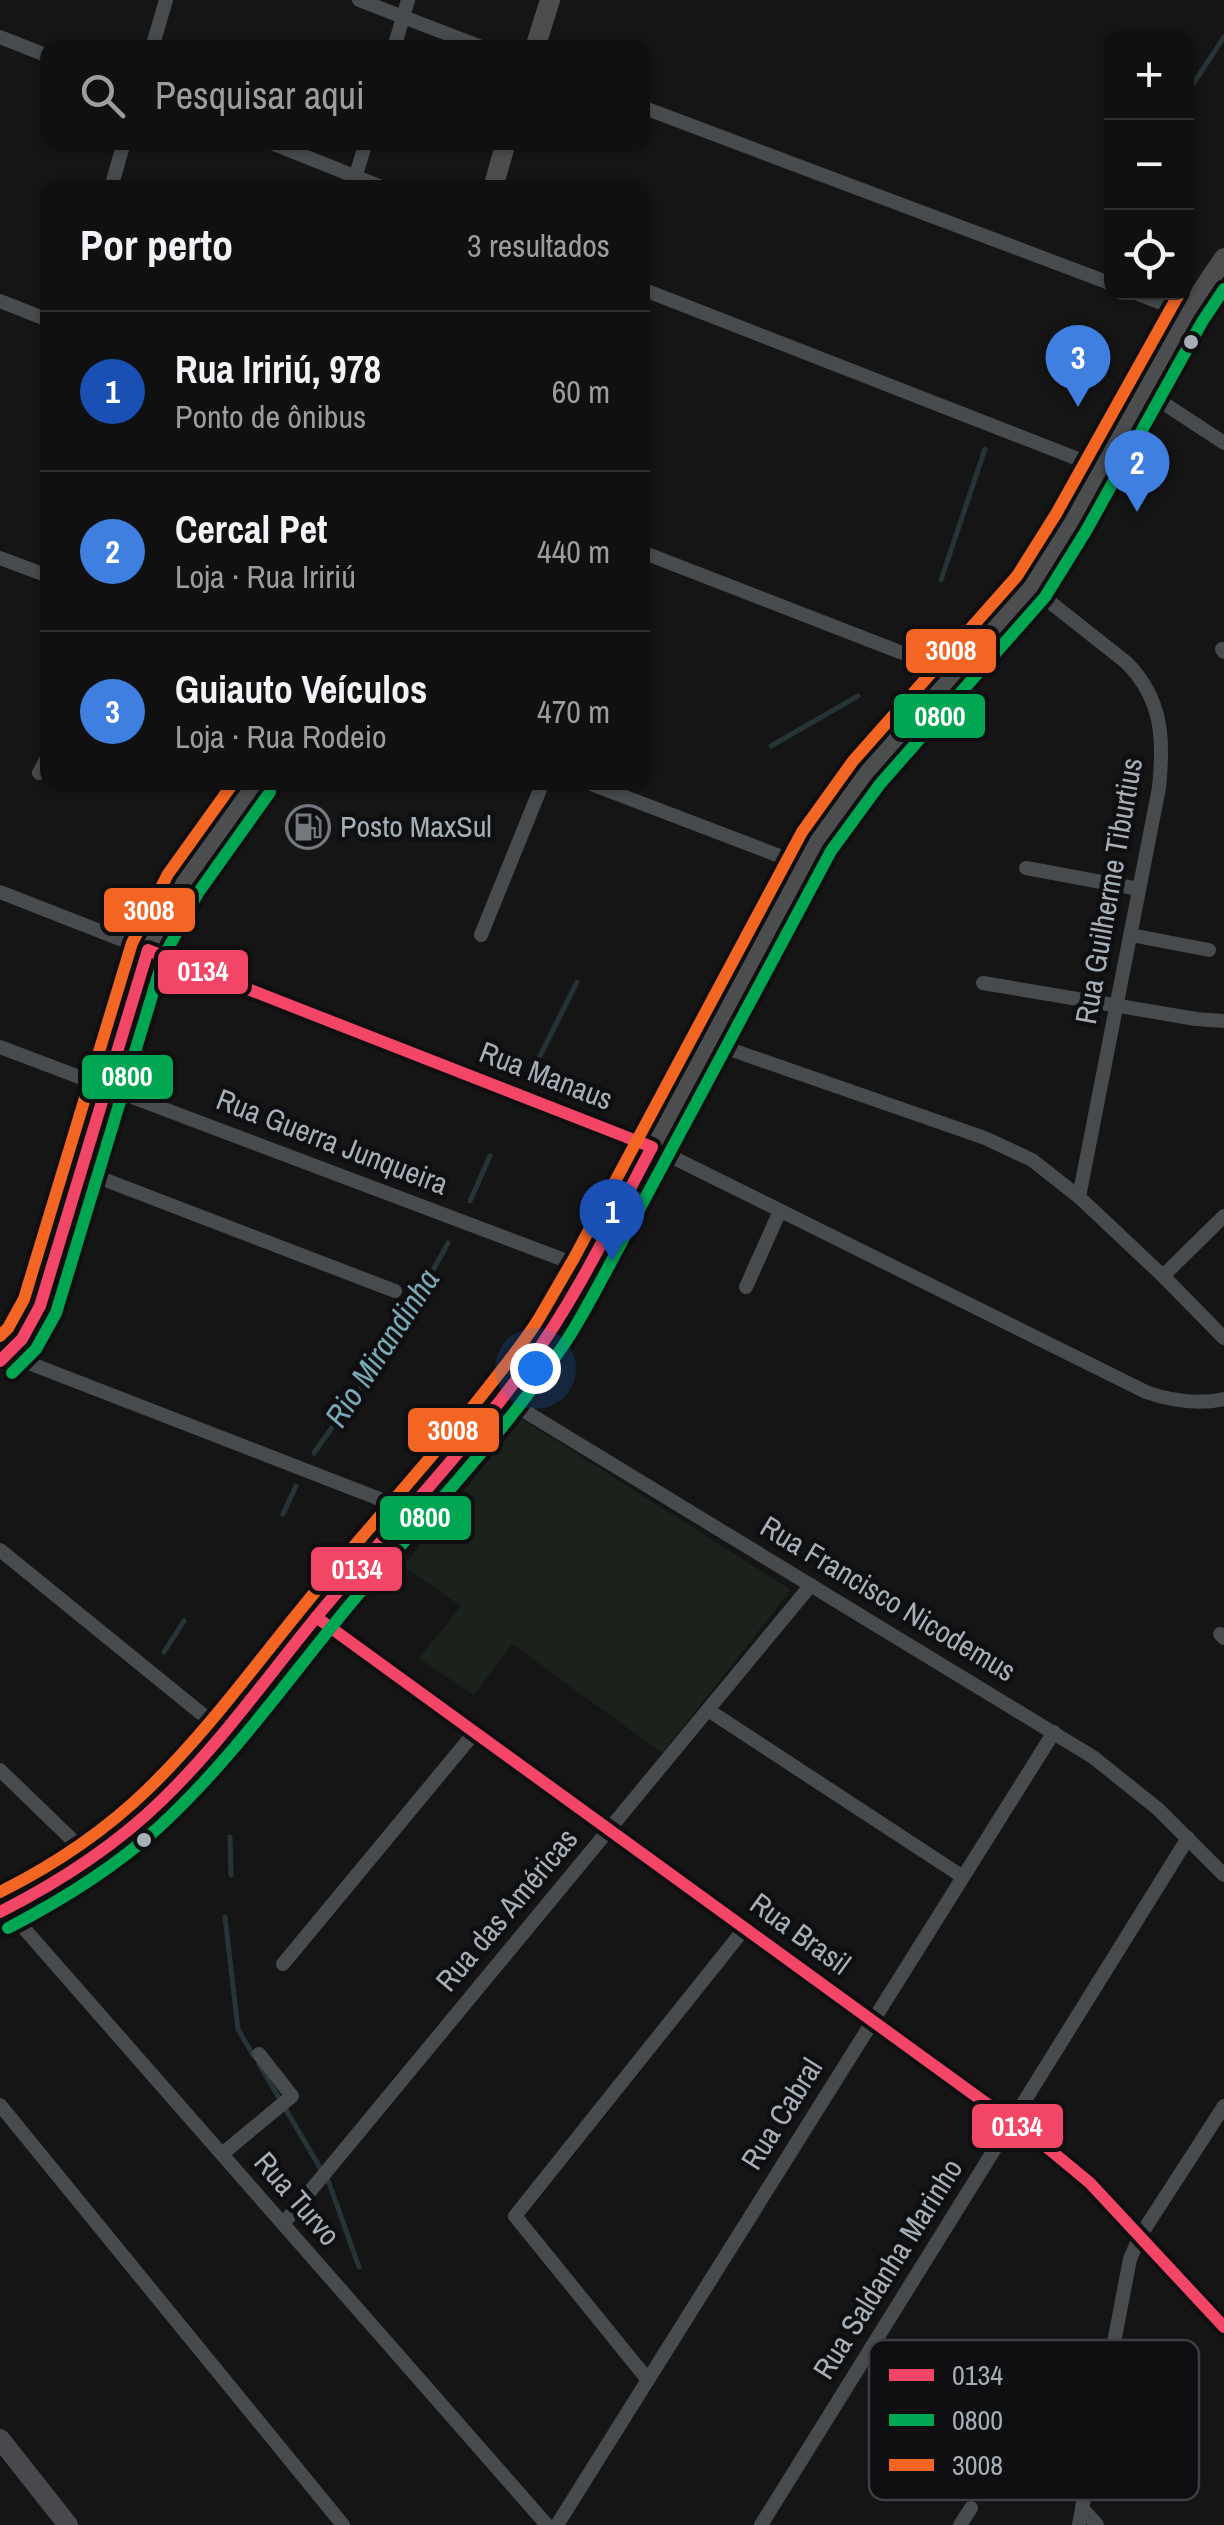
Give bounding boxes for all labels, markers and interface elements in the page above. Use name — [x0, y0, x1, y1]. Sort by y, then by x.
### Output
map controls — [1104, 30, 1194, 300]
button: + — [1104, 30, 1194, 120]
search box — [40, 40, 650, 150]
icon: search — [75, 68, 130, 123]
text: Pesquisar aqui — [155, 70, 365, 121]
button: − — [1104, 120, 1194, 210]
button: locate — [1104, 210, 1194, 300]
text: Por perto — [80, 217, 233, 273]
text: 3 resultados — [467, 224, 610, 267]
pin: 3 — [1046, 324, 1110, 407]
unlabelled marker — [1181, 332, 1201, 352]
text: Rua Iririú, 978 — [175, 344, 381, 395]
text: 1 — [105, 370, 120, 413]
text: 60 m — [552, 370, 610, 413]
text: Ponto de ônibus — [175, 395, 366, 438]
pin: 2 — [1104, 430, 1170, 512]
text: Cercal Pet — [175, 504, 327, 555]
text: 2 — [105, 530, 120, 573]
text: 440 m — [537, 530, 610, 573]
text: Loja · Rua Iririú — [175, 555, 356, 598]
line badge: 3008 — [904, 627, 998, 675]
text: 3008 — [925, 631, 977, 669]
text: Guiauto Veículos — [175, 664, 427, 715]
text: 3 — [105, 690, 120, 733]
text: 470 m — [537, 690, 610, 733]
line badge: 0800 — [892, 692, 987, 740]
text: 0800 — [914, 697, 966, 735]
text: Loja · Rua Rodeio — [175, 715, 387, 758]
street label: Rua Guilherme Tiburtius — [1065, 755, 1151, 1027]
fuel station icon: Posto MaxSul — [285, 804, 331, 850]
place label: Posto MaxSul — [340, 806, 492, 846]
line badge: 3008 — [102, 886, 197, 934]
text: 3008 — [123, 891, 175, 929]
line badge: 0134 — [156, 948, 250, 996]
text: 0134 — [177, 952, 229, 990]
street label: Rua Manaus — [474, 1031, 619, 1119]
line badge: 0800 — [80, 1053, 175, 1101]
text: 0800 — [101, 1057, 153, 1095]
street label: Rua Guerra Junqueira — [211, 1079, 454, 1204]
pin: 1 — [580, 1178, 644, 1261]
water label: Rio Mirandinha — [314, 1260, 449, 1435]
your location — [510, 1343, 561, 1394]
line badge: 3008 — [406, 1406, 501, 1454]
text: 3008 — [427, 1411, 479, 1449]
line badge: 0800 — [378, 1494, 473, 1542]
text: 0800 — [399, 1498, 451, 1536]
street label: Rua Francisco Nicodemus — [753, 1506, 1024, 1690]
line badge: 0134 — [309, 1545, 404, 1593]
text: 0134 — [331, 1550, 383, 1588]
street label: Rua das Américas — [426, 1820, 586, 1999]
unlabelled marker — [134, 1830, 154, 1850]
street label: Rua Brasil — [742, 1883, 859, 1983]
street label: Rua Cabral — [731, 2050, 831, 2177]
line badge: 0134 — [970, 2102, 1065, 2150]
text: 0134 — [991, 2107, 1043, 2145]
street label: Rua Turvo — [246, 2143, 350, 2254]
street label: Rua Saldanha Marinho — [803, 2151, 971, 2386]
legend — [869, 2340, 1199, 2500]
text: 0134 — [952, 2356, 1003, 2394]
text: 0800 — [952, 2401, 1003, 2439]
text: 3008 — [952, 2446, 1003, 2484]

